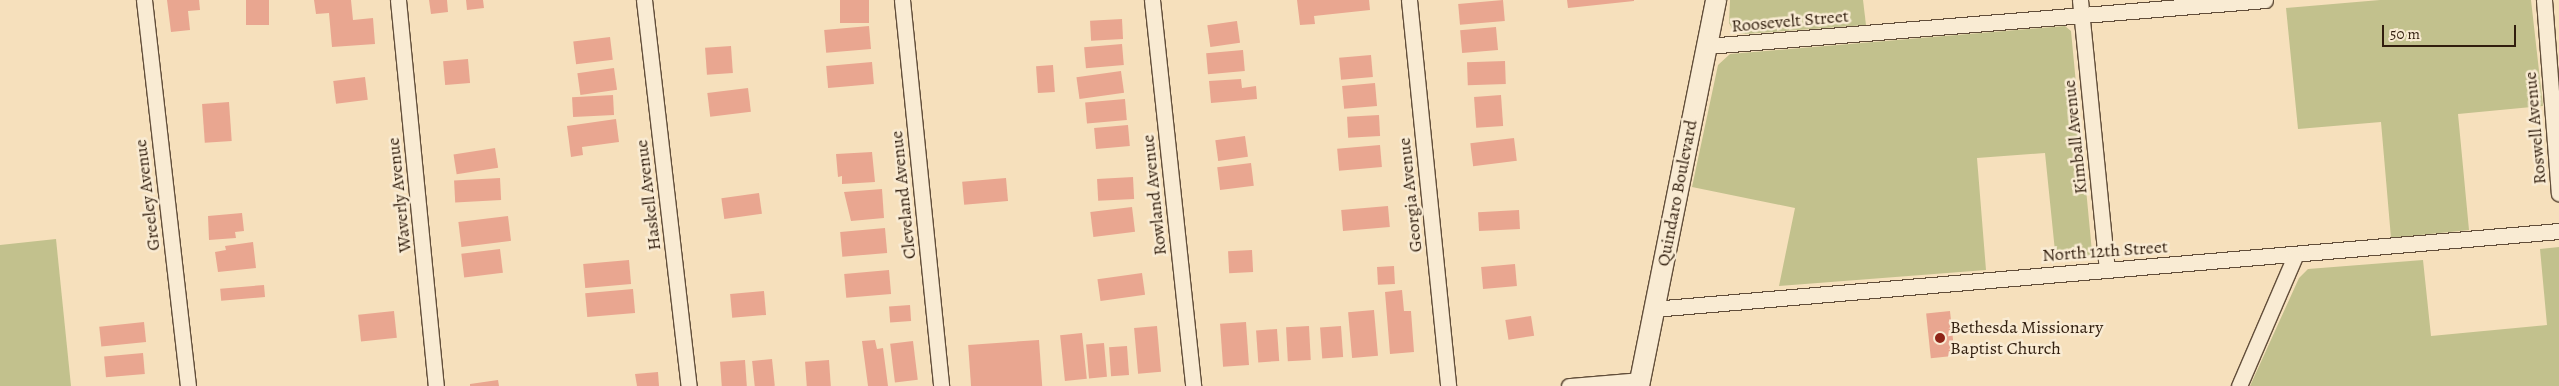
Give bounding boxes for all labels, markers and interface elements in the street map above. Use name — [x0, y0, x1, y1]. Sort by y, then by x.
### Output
street label: Roosevelt Street — [1730, 5, 1850, 37]
scale bar — [2384, 15, 2518, 47]
text: 50 m — [2390, 24, 2420, 44]
street label: Roswell Avenue — [2519, 71, 2551, 185]
street label: Kimball Avenue — [2058, 79, 2092, 195]
street label: Quindaro Boulevard — [1652, 118, 1702, 268]
street label: Cleveland Avenue — [886, 130, 920, 260]
street label: Rowland Avenue — [1137, 134, 1171, 256]
street label: Waverly Avenue — [382, 136, 416, 254]
street label: Georgia Avenue — [1393, 137, 1427, 253]
street label: Greeley Avenue — [129, 138, 165, 252]
street label: Haskell Avenue — [630, 138, 666, 252]
street label: North 12th Street — [2042, 236, 2168, 266]
place label: Bethesda Missionary Baptist Church — [1950, 317, 2103, 359]
marker: Bethesda Missionary Baptist Church — [1934, 332, 1946, 344]

